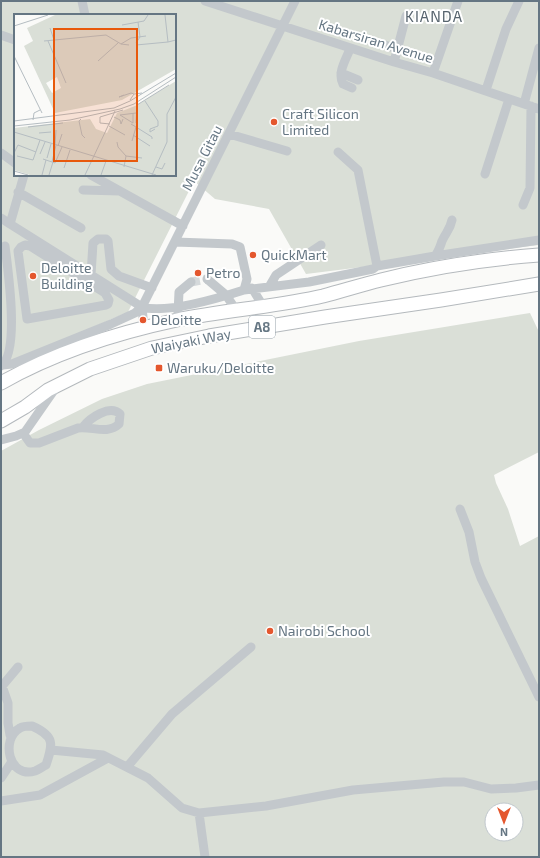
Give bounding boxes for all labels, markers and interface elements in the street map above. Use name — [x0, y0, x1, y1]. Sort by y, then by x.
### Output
district label: KIANDA — [405, 7, 463, 25]
inset map — [14, 14, 176, 176]
street label: Kabarsiran Avenue — [317, 15, 436, 66]
place label: Craft Silicon Limited — [282, 105, 359, 138]
marker: Craft Silicon Limited — [269, 117, 279, 127]
street label: Musa Gitau — [178, 122, 225, 193]
place label: QuickMart — [261, 246, 327, 263]
marker: QuickMart — [248, 250, 258, 260]
place label: Deloitte Building — [41, 259, 93, 292]
place label: Petro — [206, 264, 240, 281]
marker: Petro — [193, 268, 203, 278]
marker: Deloitte Building — [28, 271, 38, 281]
place label: Deloitte — [151, 311, 202, 328]
marker: Deloitte — [138, 315, 148, 325]
road number: A8 — [249, 316, 275, 338]
street label: Waiyaki Way — [150, 324, 233, 357]
place label: Waruku/Deloitte — [167, 359, 274, 376]
marker: Waruku/Deloitte — [154, 363, 164, 373]
place label: Nairobi School — [278, 622, 371, 639]
marker: Nairobi School — [265, 626, 275, 636]
north arrow — [484, 802, 524, 842]
text: N — [500, 826, 508, 839]

